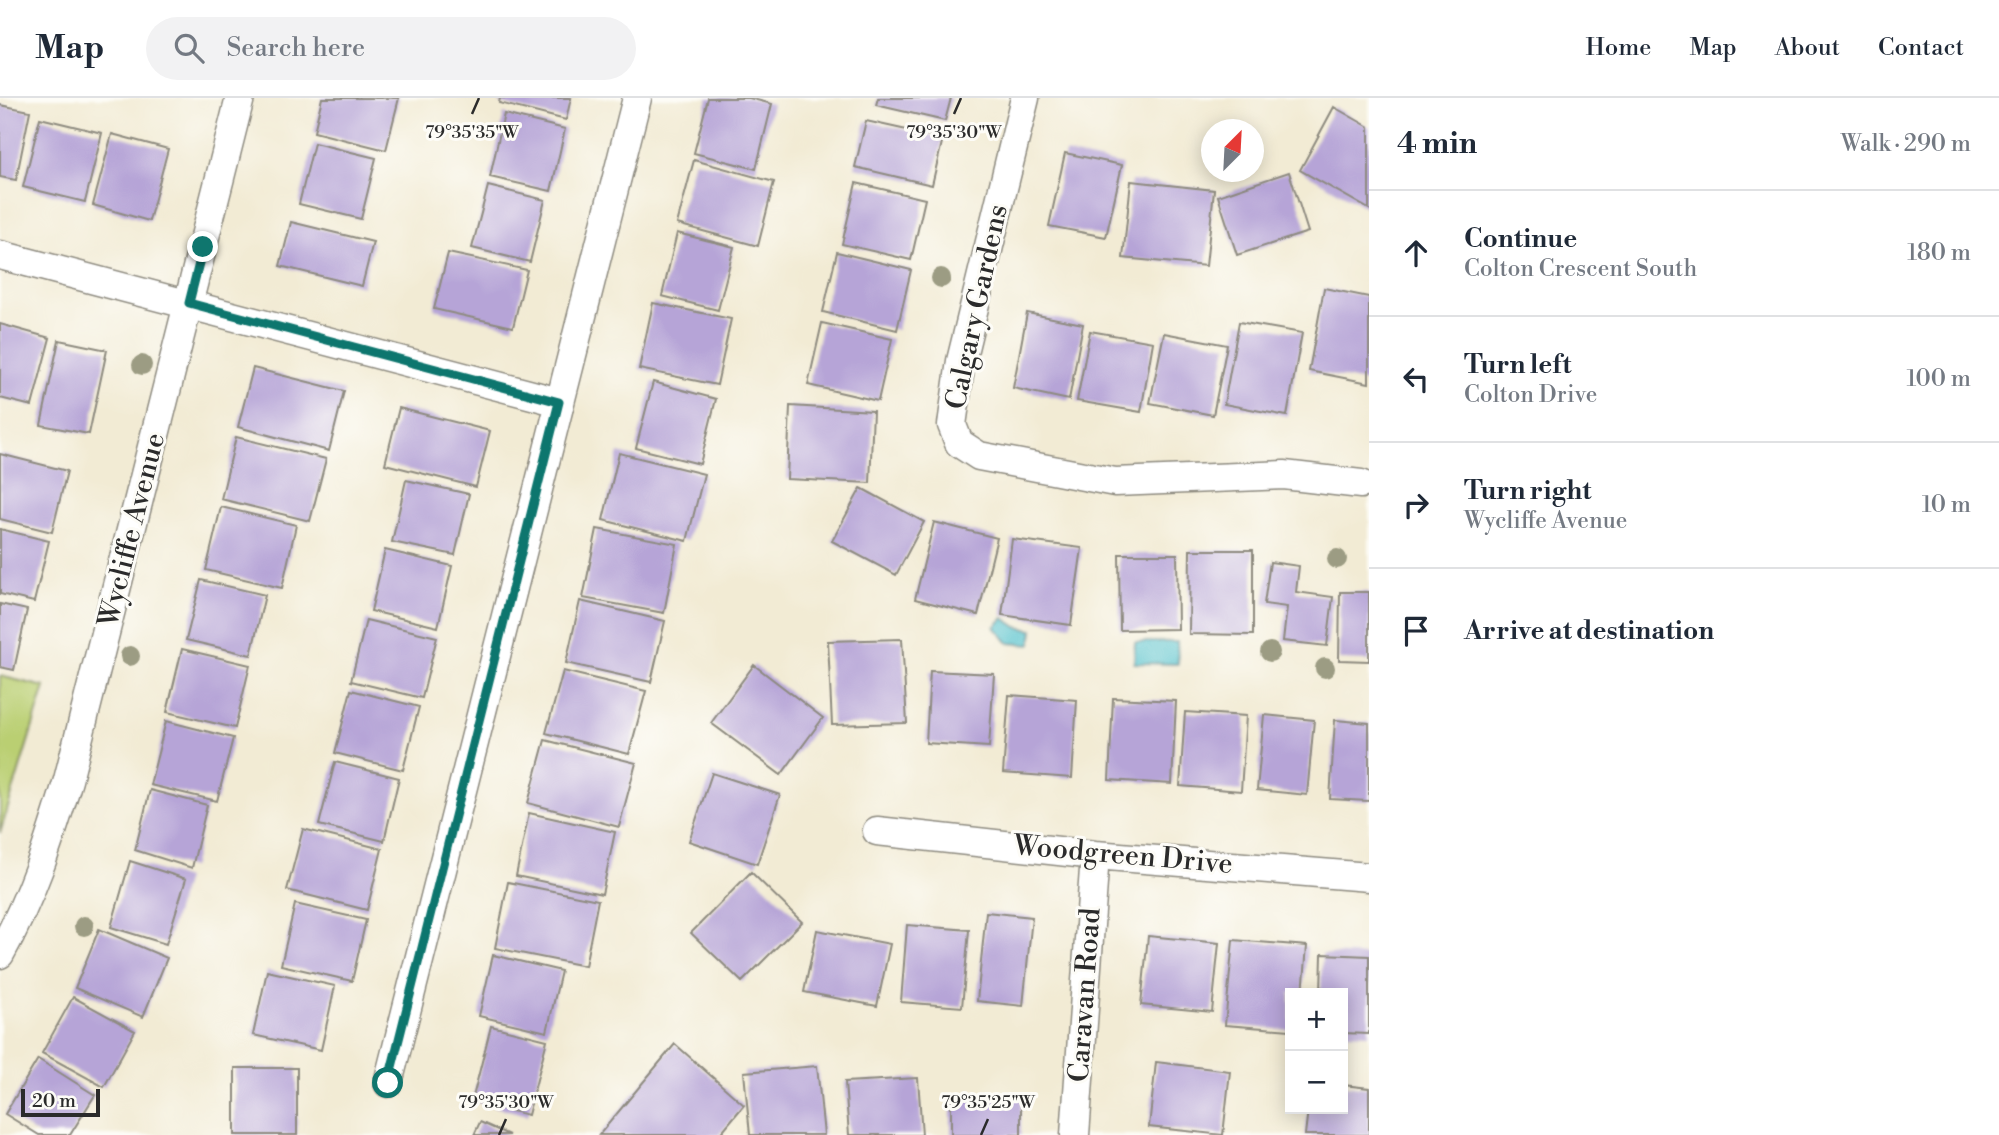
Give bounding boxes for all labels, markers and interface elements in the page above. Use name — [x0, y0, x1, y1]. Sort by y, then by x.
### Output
search box — [146, 17, 636, 80]
text: Map — [35, 28, 104, 69]
icon: search — [170, 29, 208, 67]
text: Search here — [226, 32, 365, 64]
text: Home — [1586, 33, 1651, 63]
text: Map — [1689, 33, 1737, 63]
text: About — [1775, 33, 1840, 63]
text: Contact — [1878, 33, 1964, 63]
north arrow — [1201, 119, 1264, 182]
text: 79°35'35"W — [425, 121, 519, 144]
text: 79°35'30"W — [906, 121, 1002, 144]
text: 4 min — [1397, 125, 1477, 163]
text: Walk · 290 m — [1841, 130, 1971, 158]
street label: Calgary Gardens — [938, 201, 1016, 413]
text: Continue — [1464, 223, 1577, 255]
route end — [187, 231, 218, 262]
icon: ahead — [1397, 234, 1435, 272]
text: 180 m — [1907, 239, 1971, 267]
text: Colton Crescent South — [1464, 255, 1697, 283]
text: Turn left — [1464, 349, 1572, 381]
icon: left — [1397, 360, 1435, 398]
text: 100 m — [1906, 365, 1971, 393]
text: Colton Drive — [1464, 381, 1597, 409]
street label: Wycliffe Avenue — [91, 429, 173, 632]
text: Turn right — [1464, 475, 1592, 507]
icon: right — [1397, 486, 1435, 524]
text: 10 m — [1922, 491, 1971, 519]
text: Wycliffe Avenue — [1464, 507, 1627, 535]
icon: arrive — [1397, 612, 1435, 650]
text: Arrive at destination — [1464, 615, 1714, 647]
street label: Woodgreen Drive — [1011, 828, 1234, 882]
street label: Caravan Road — [1061, 907, 1109, 1083]
map controls — [1285, 988, 1348, 1114]
button: + — [1285, 988, 1348, 1051]
button: − — [1285, 1051, 1348, 1114]
route start — [372, 1067, 403, 1098]
scale bar — [21, 1086, 100, 1118]
text: 20 m — [32, 1089, 76, 1113]
text: 79°35'30"W — [458, 1091, 554, 1114]
text: 79°35'25"W — [941, 1091, 1036, 1114]

